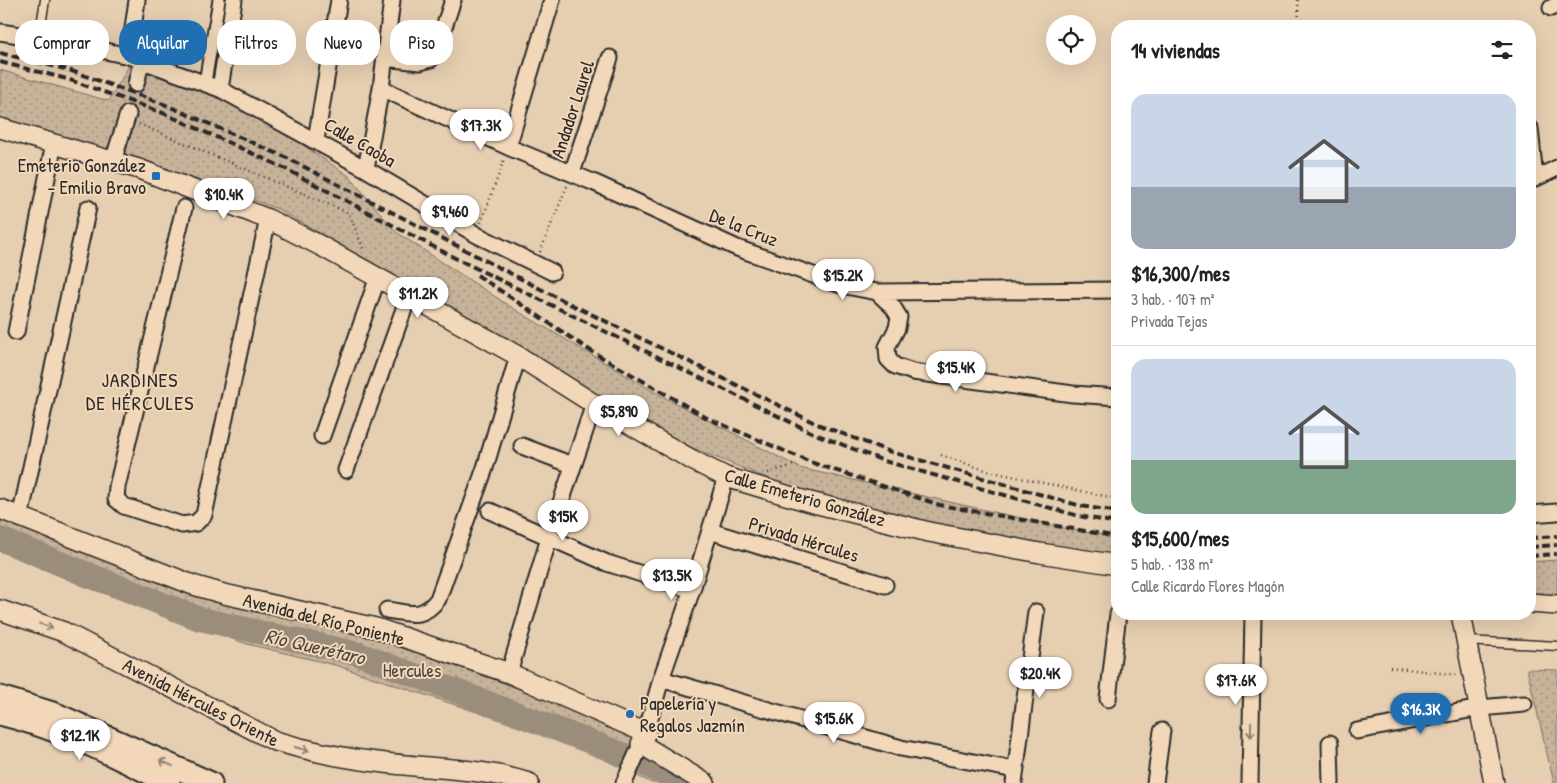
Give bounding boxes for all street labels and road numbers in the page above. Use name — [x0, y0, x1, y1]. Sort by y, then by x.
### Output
street label: Andador Laurel — [544, 56, 600, 161]
street label: Calle Caoba — [319, 111, 401, 173]
street label: De la Cruz — [706, 202, 782, 252]
street label: Calle Emeterio González — [722, 462, 888, 532]
street label: Privada Hércules — [746, 510, 862, 568]
street label: Avenida del Río Poniente — [240, 586, 408, 652]
street label: Avenida Hércules Oriente — [118, 651, 284, 753]

